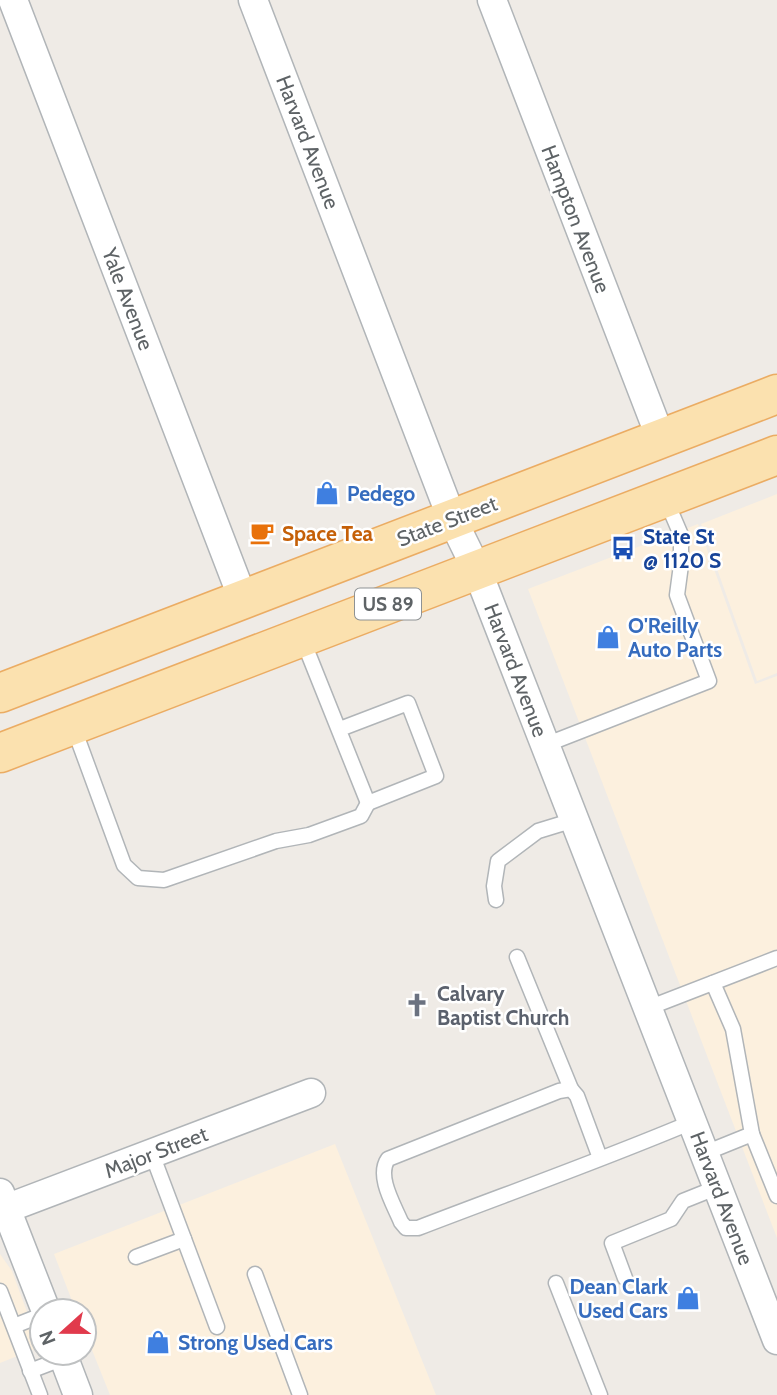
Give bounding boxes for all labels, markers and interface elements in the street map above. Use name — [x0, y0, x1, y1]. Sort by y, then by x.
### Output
street label: Harvard Avenue — [271, 72, 345, 213]
street label: Hampton Avenue — [536, 142, 616, 297]
street label: Yale Avenue — [97, 243, 159, 354]
shop icon: Pedego — [313, 479, 341, 507]
place label: Pedego — [347, 481, 415, 506]
street label: State Street — [393, 490, 501, 552]
cafe icon: Space Tea — [248, 519, 276, 547]
place label: Space Tea — [282, 521, 373, 546]
place label: State St @ 1120 S — [643, 524, 721, 573]
bus stop icon: State St @ 1120 S — [609, 534, 637, 562]
road number: US 89 — [355, 589, 421, 620]
street label: Harvard Avenue — [479, 600, 553, 741]
place label: O'Reilly Auto Parts — [628, 613, 722, 662]
shop icon: O'Reilly Auto Parts — [594, 623, 622, 651]
place label: Calvary Baptist Church — [437, 981, 569, 1030]
church icon: Calvary Baptist Church — [403, 991, 431, 1019]
street label: Major Street — [101, 1121, 211, 1184]
street label: Harvard Avenue — [685, 1128, 759, 1269]
place label: Dean Clark Used Cars — [570, 1274, 669, 1323]
shop icon: Dean Clark Used Cars — [674, 1284, 702, 1312]
north arrow — [28, 1297, 98, 1367]
text: N — [34, 1328, 61, 1348]
shop icon: Strong Used Cars — [144, 1328, 172, 1356]
place label: Strong Used Cars — [178, 1330, 333, 1355]

